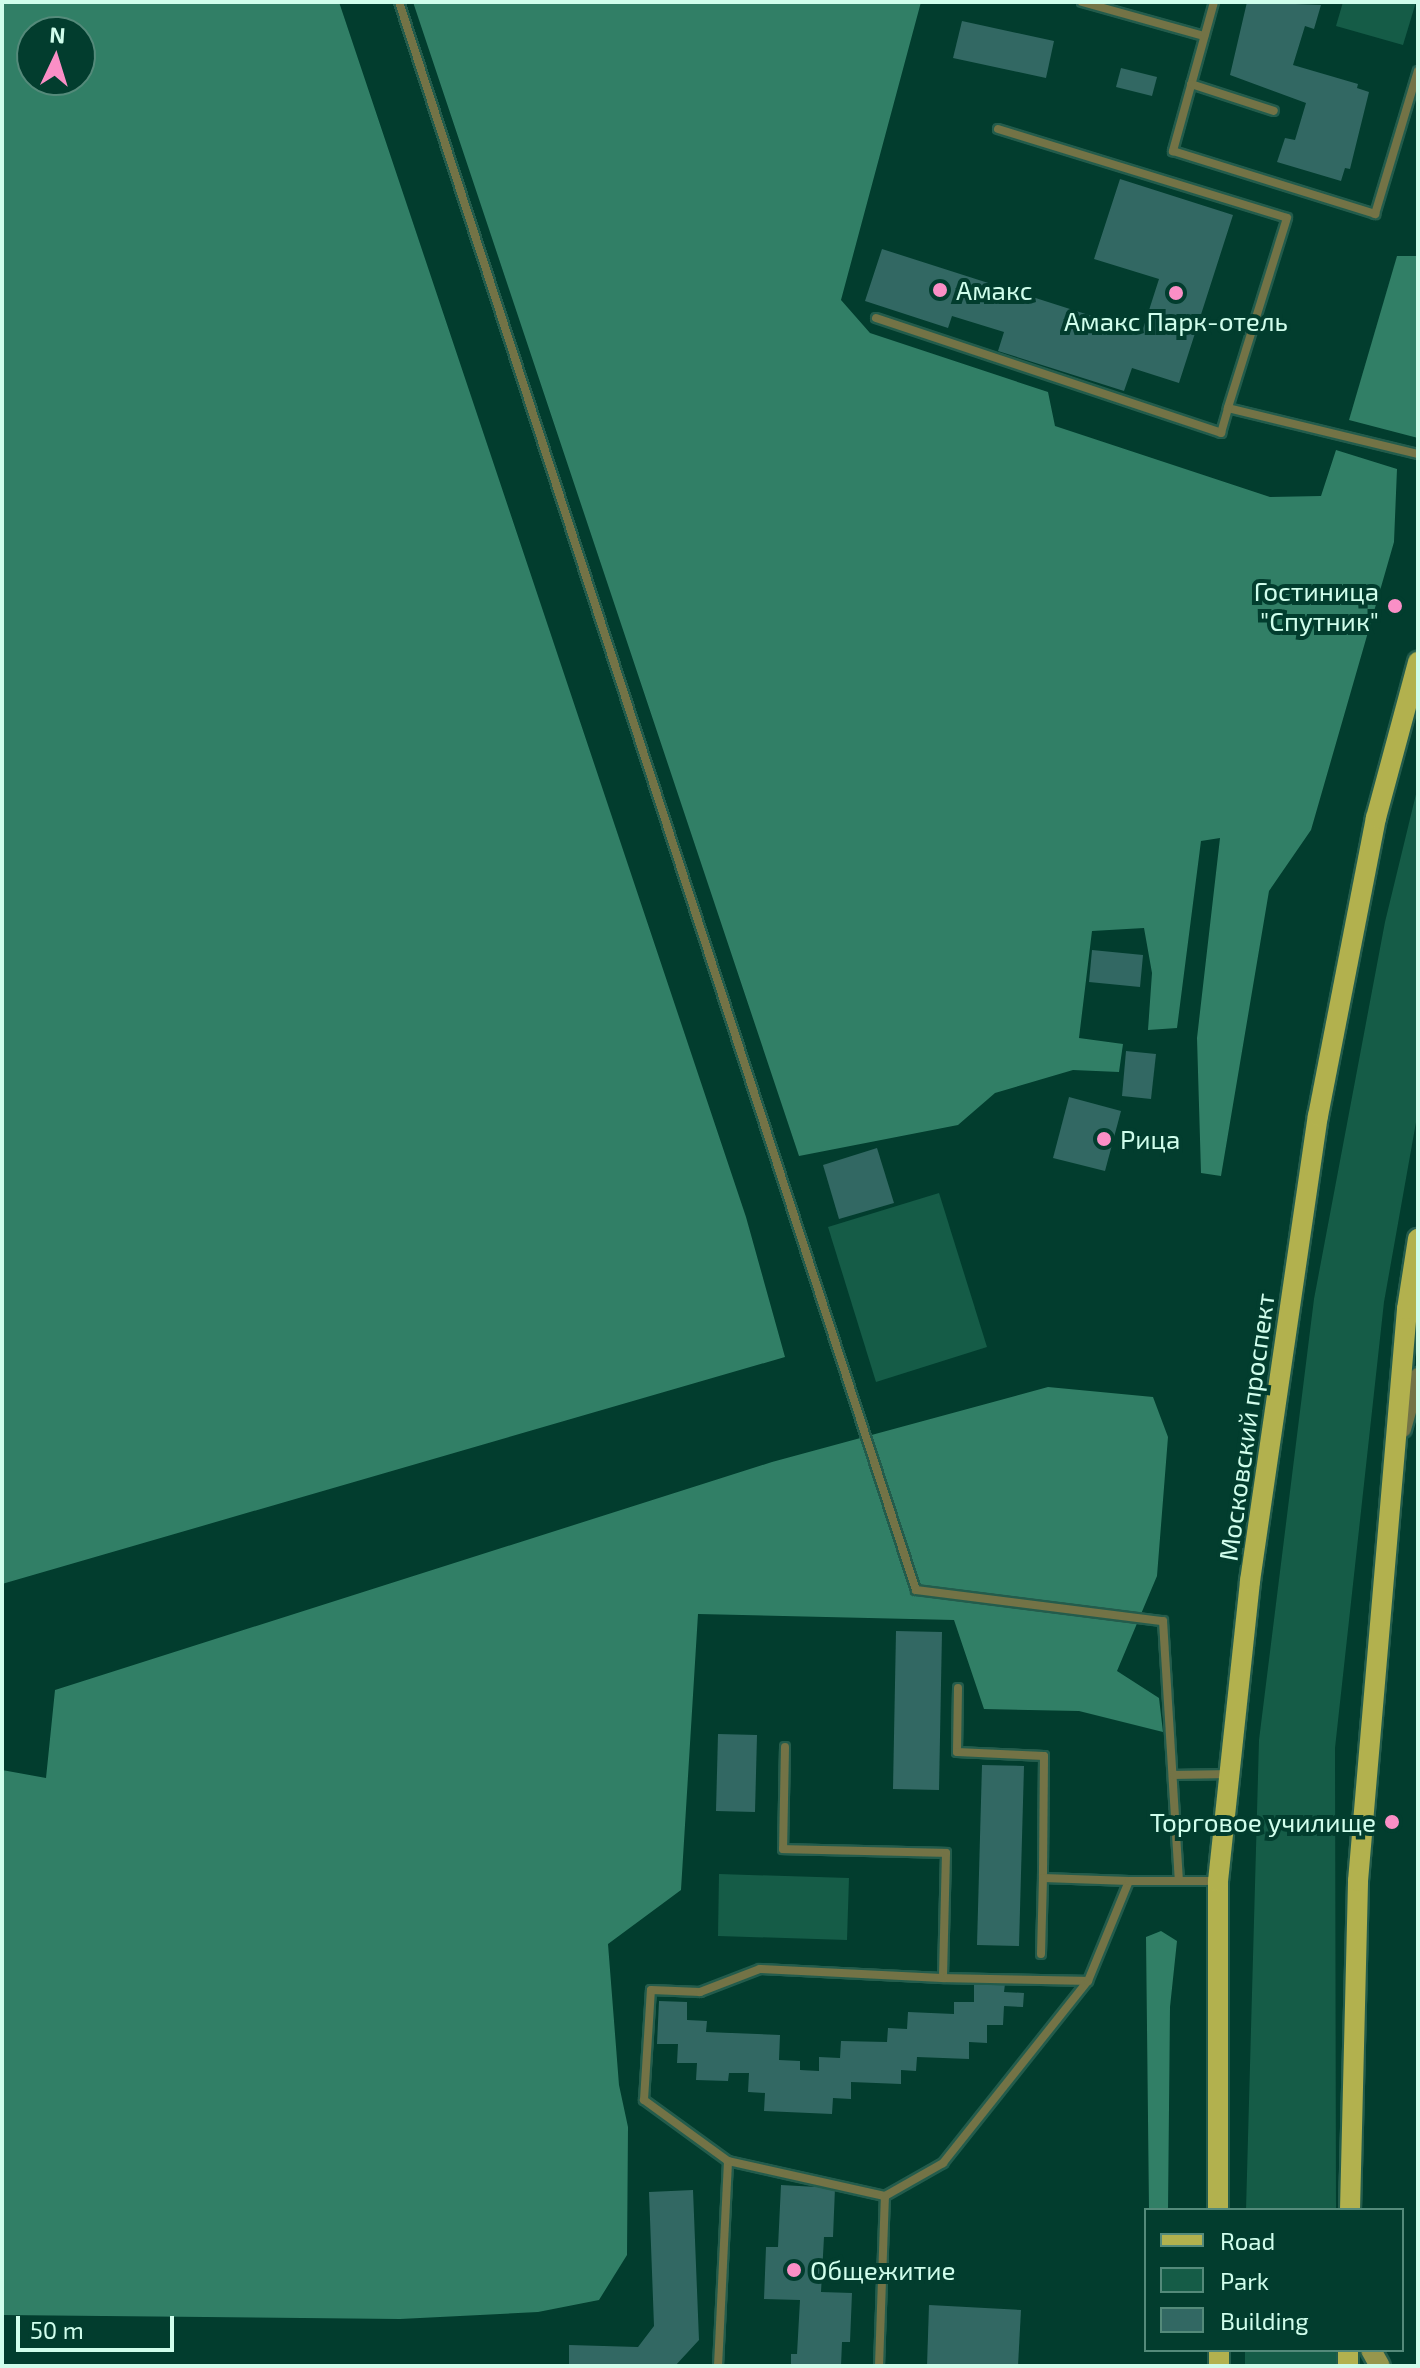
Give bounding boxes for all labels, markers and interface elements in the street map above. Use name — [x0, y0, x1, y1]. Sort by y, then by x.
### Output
north arrow — [16, 16, 96, 96]
text: N — [49, 21, 66, 48]
place label: Амакс — [956, 274, 1033, 306]
marker: Амакс — [931, 281, 949, 299]
marker: Амакс Парк-отель — [1167, 284, 1185, 302]
place label: Амакс Парк-отель — [1064, 305, 1288, 337]
place label: Гостиница "Спутник" — [1254, 575, 1379, 636]
marker: Гостиница "Спутник" — [1386, 597, 1404, 615]
place label: Рица — [1120, 1123, 1180, 1155]
marker: Рица — [1095, 1130, 1113, 1148]
street label: Московский проспект — [1212, 1291, 1280, 1563]
place label: Торговое училище — [1150, 1806, 1376, 1838]
marker: Торговое училище — [1383, 1813, 1401, 1831]
legend — [1144, 2208, 1404, 2352]
text: Road — [1220, 2226, 1275, 2255]
place label: Общежитие — [810, 2254, 955, 2286]
marker: Общежитие — [785, 2261, 803, 2279]
text: Park — [1220, 2266, 1269, 2295]
scale bar — [20, 2300, 178, 2350]
text: Building — [1220, 2306, 1309, 2335]
text: 50 m — [30, 2315, 84, 2344]

